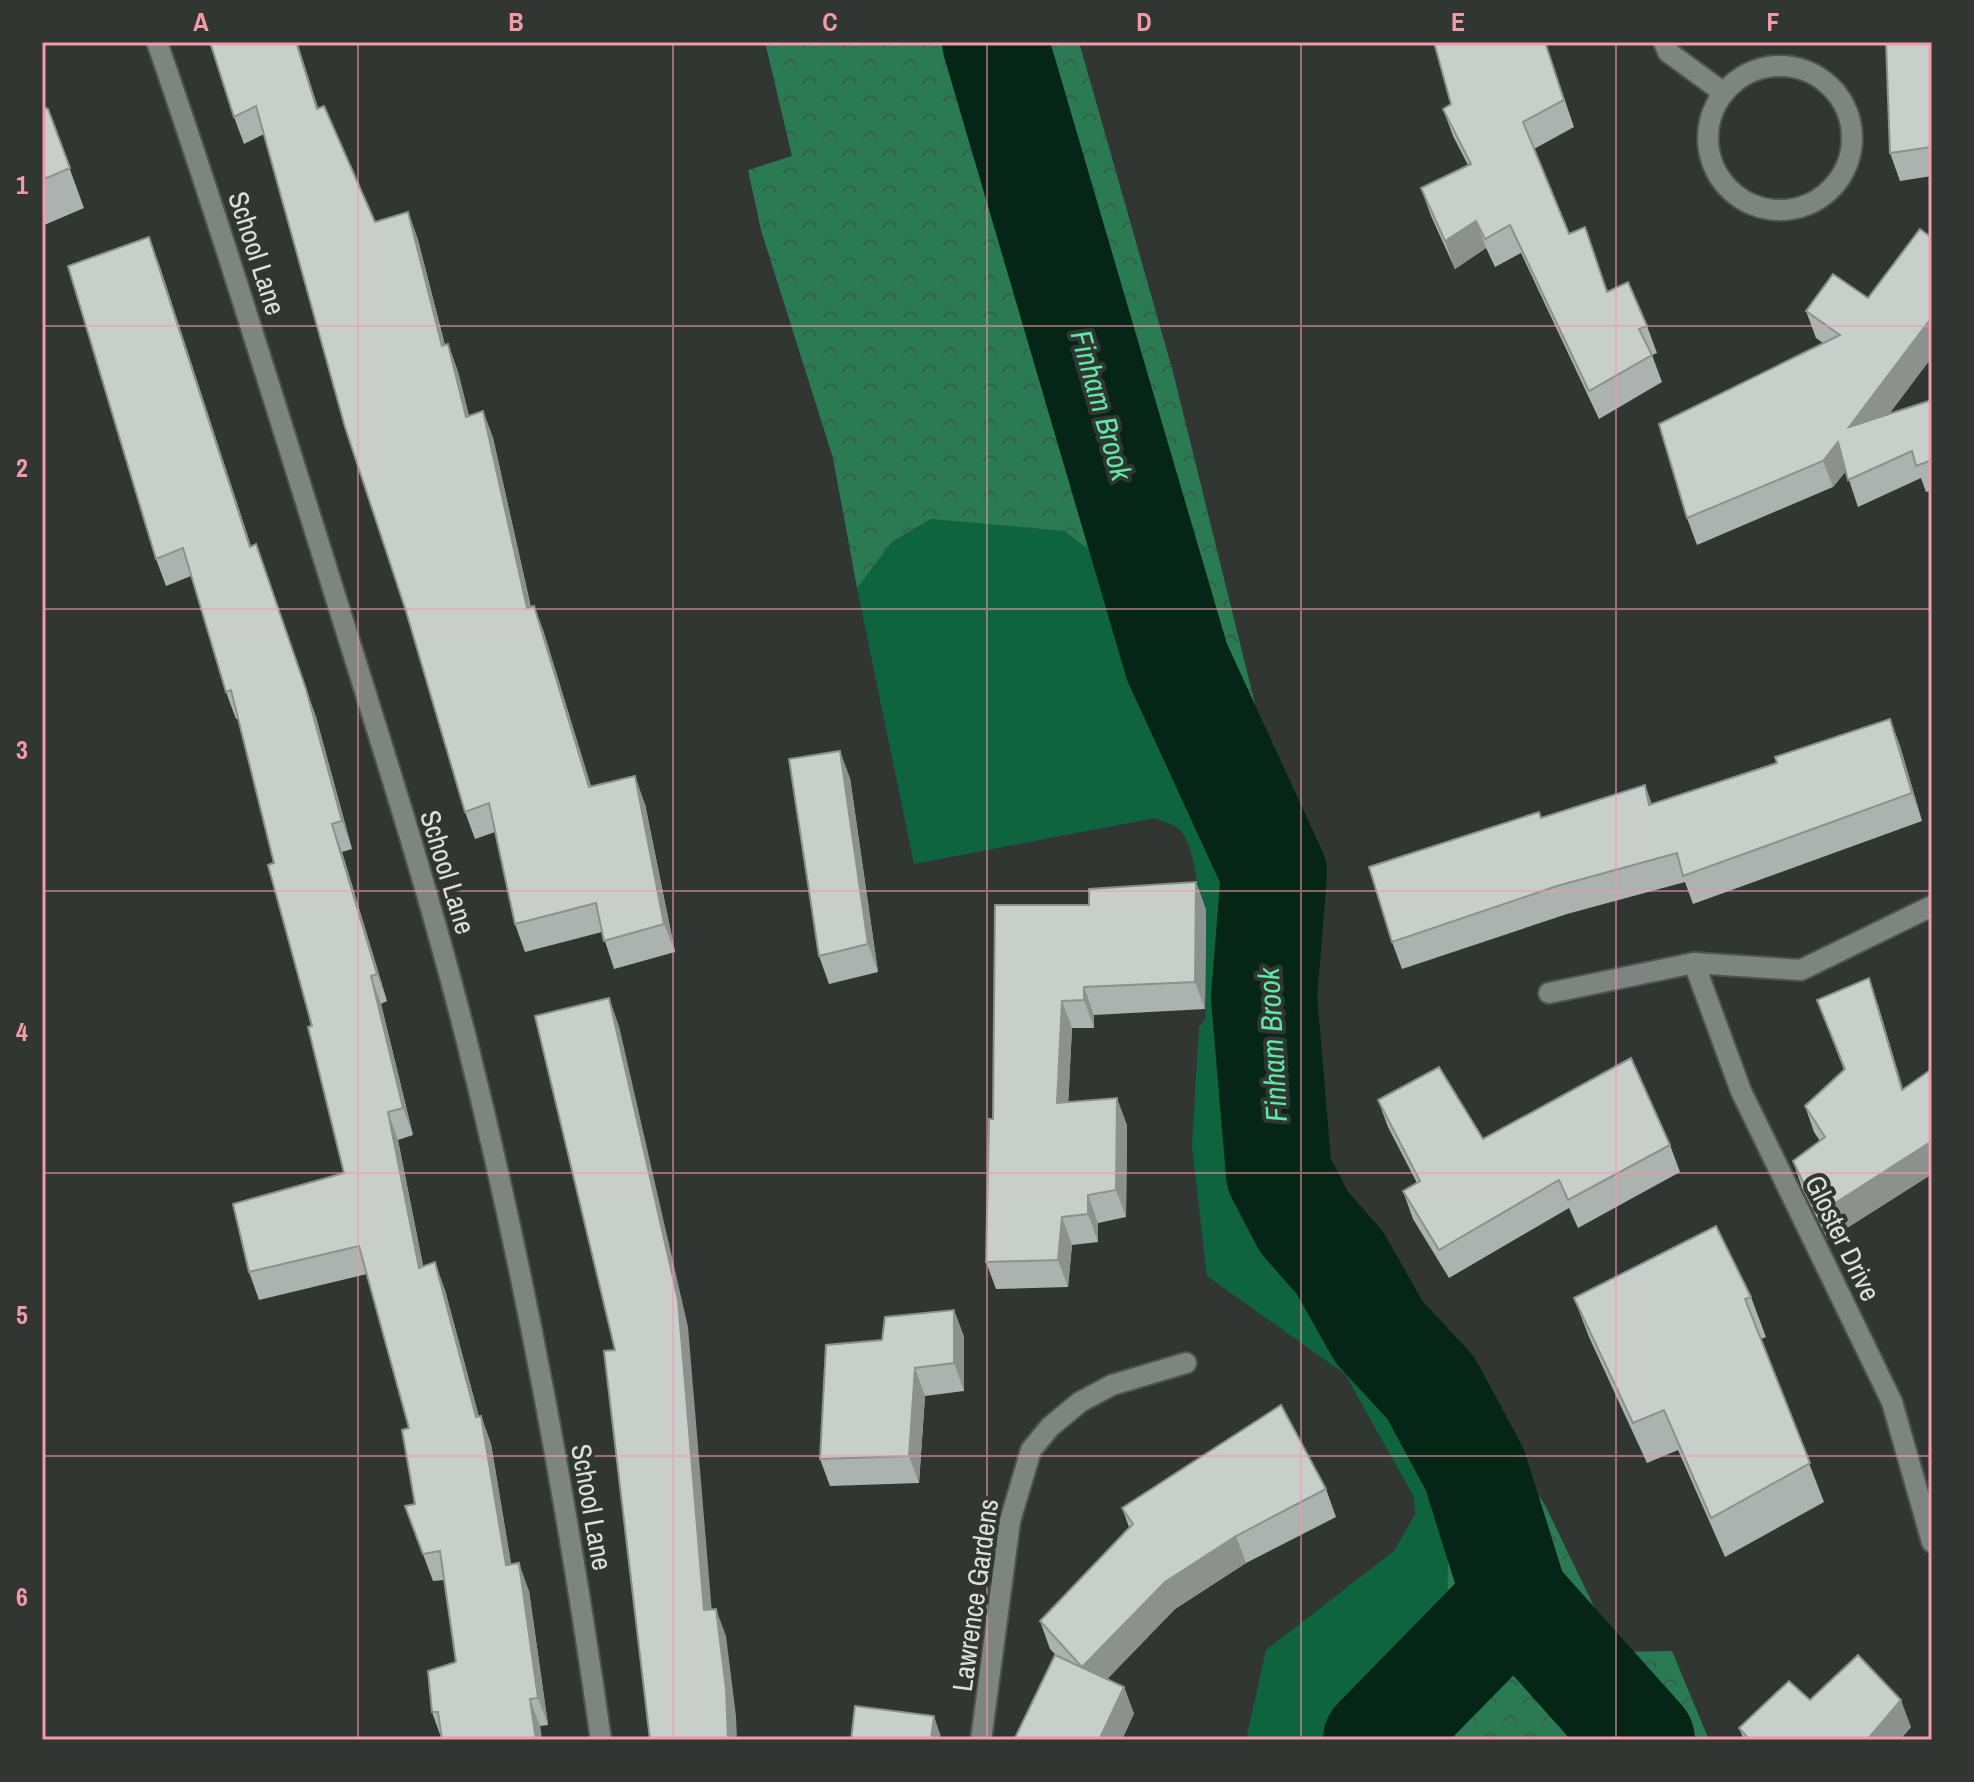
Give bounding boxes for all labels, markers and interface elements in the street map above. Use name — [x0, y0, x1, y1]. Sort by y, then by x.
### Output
text: A — [193, 4, 209, 39]
text: B — [508, 4, 524, 39]
text: C — [822, 4, 838, 39]
text: D — [1136, 4, 1152, 39]
text: E — [1451, 4, 1465, 39]
text: F — [1766, 4, 1780, 39]
text: 1 — [16, 167, 28, 202]
street label: School Lane — [219, 186, 295, 320]
water label: Finham Brook — [1061, 325, 1143, 486]
text: 2 — [16, 450, 28, 485]
text: 3 — [16, 732, 28, 767]
street label: School Lane — [411, 805, 485, 939]
water label: Finham Brook — [1248, 965, 1296, 1123]
text: 4 — [16, 1014, 28, 1049]
street label: Gloster Drive — [1796, 1169, 1890, 1307]
text: 5 — [16, 1297, 28, 1332]
street label: School Lane — [562, 1441, 622, 1573]
street label: Lawrence Gardens — [943, 1496, 1007, 1694]
text: 6 — [16, 1579, 28, 1614]

